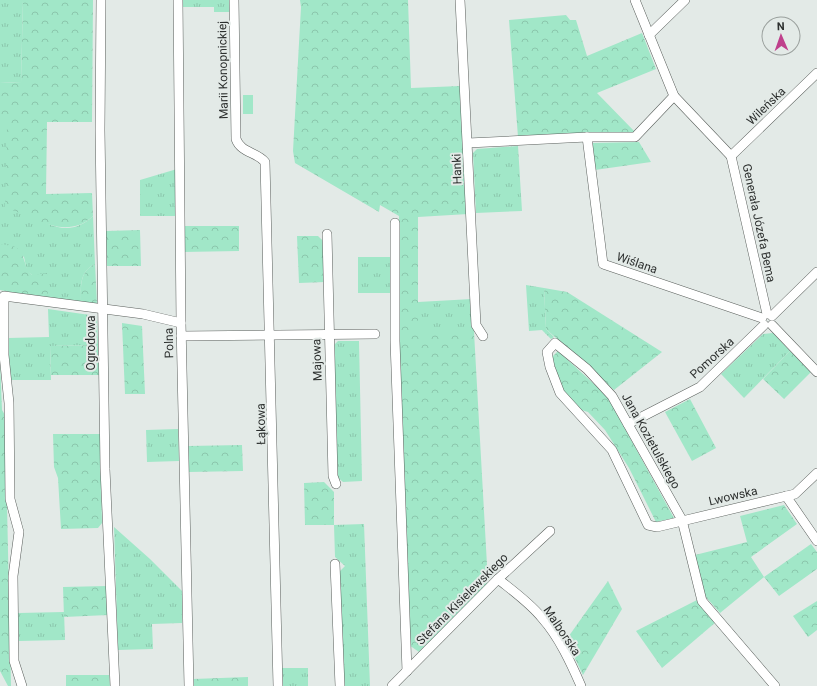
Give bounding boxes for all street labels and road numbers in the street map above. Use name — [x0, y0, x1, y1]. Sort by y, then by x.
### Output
street label: Marii Konopnickiej — [215, 21, 231, 119]
street label: Wileńska — [744, 84, 788, 128]
street label: Hanki — [449, 153, 465, 185]
street label: Generała Józefa Bema — [740, 162, 778, 284]
street label: Wiślana — [615, 249, 659, 277]
street label: Ogrodowa — [84, 316, 98, 370]
street label: Polna — [162, 328, 176, 358]
street label: Pomorska — [687, 335, 737, 381]
street label: Majowa — [309, 339, 325, 381]
street label: Jana Kozietulskiego — [619, 391, 683, 491]
street label: Łąkowa — [254, 403, 268, 445]
street label: Lwowska — [707, 484, 759, 508]
street label: Stefana Kisielewskiego — [413, 550, 511, 648]
street label: Malborska — [540, 604, 584, 658]

